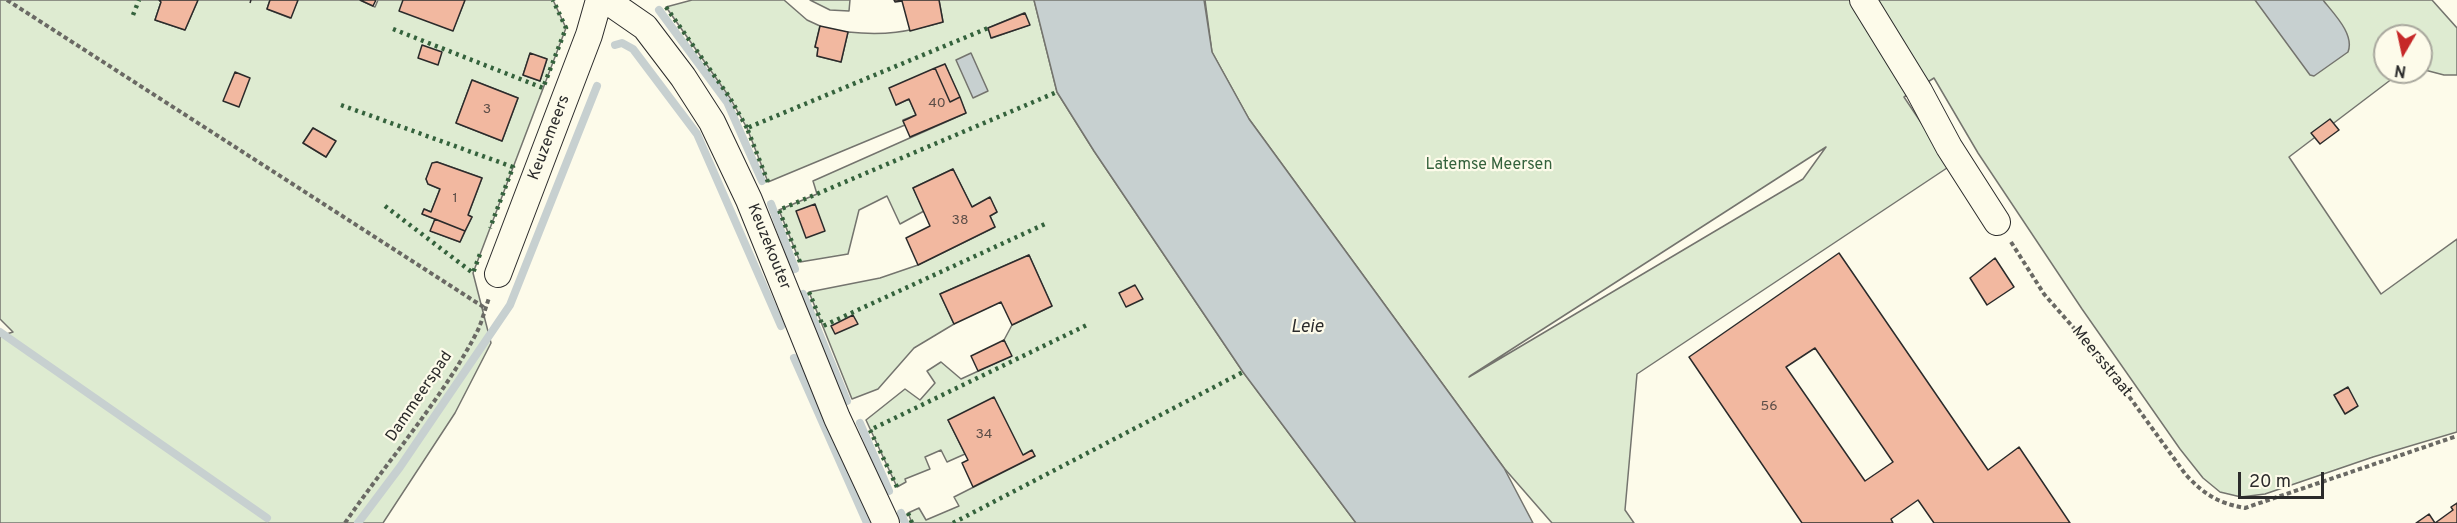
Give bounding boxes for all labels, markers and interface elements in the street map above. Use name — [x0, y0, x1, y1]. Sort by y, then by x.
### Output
north arrow — [2373, 24, 2433, 84]
text: N — [2393, 59, 2408, 81]
street label: Keuzemeers — [525, 93, 575, 183]
house number: 40 — [928, 96, 946, 112]
house number: 3 — [483, 102, 491, 118]
park label: Latemse Meersen — [1426, 156, 1552, 176]
house number: 1 — [452, 191, 458, 207]
street label: Keuzekouter — [742, 201, 794, 293]
house number: 38 — [952, 213, 968, 229]
water label: Leie — [1291, 317, 1323, 339]
street label: Meersstraat — [2067, 323, 2135, 401]
street label: Dammeerspad — [383, 348, 457, 446]
house number: 56 — [1760, 399, 1778, 415]
house number: 34 — [975, 427, 993, 443]
scale bar — [2241, 460, 2326, 498]
text: 20 m — [2249, 471, 2291, 494]

